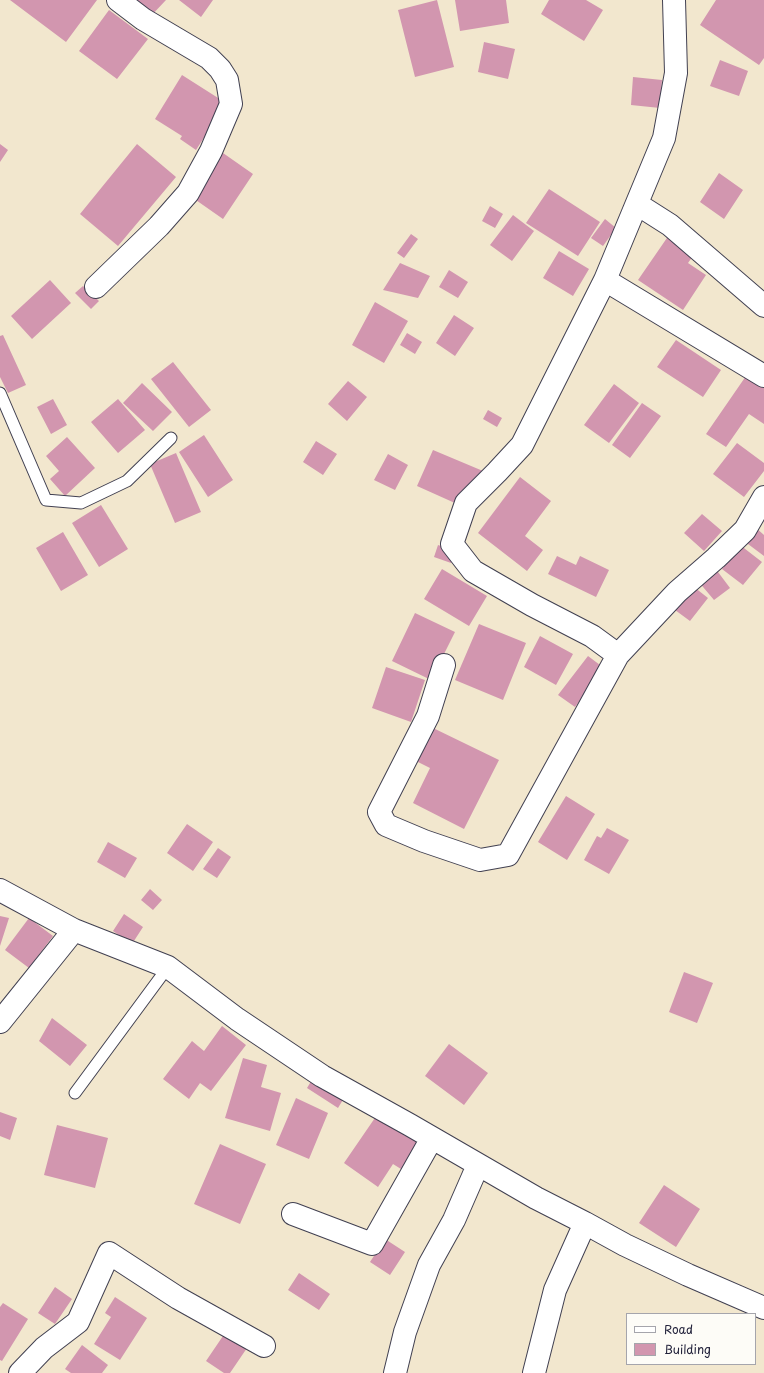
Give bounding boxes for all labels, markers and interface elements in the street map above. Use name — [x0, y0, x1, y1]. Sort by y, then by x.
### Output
legend — [626, 1313, 756, 1365]
text: Road — [664, 1320, 693, 1338]
text: Building — [664, 1340, 711, 1358]

